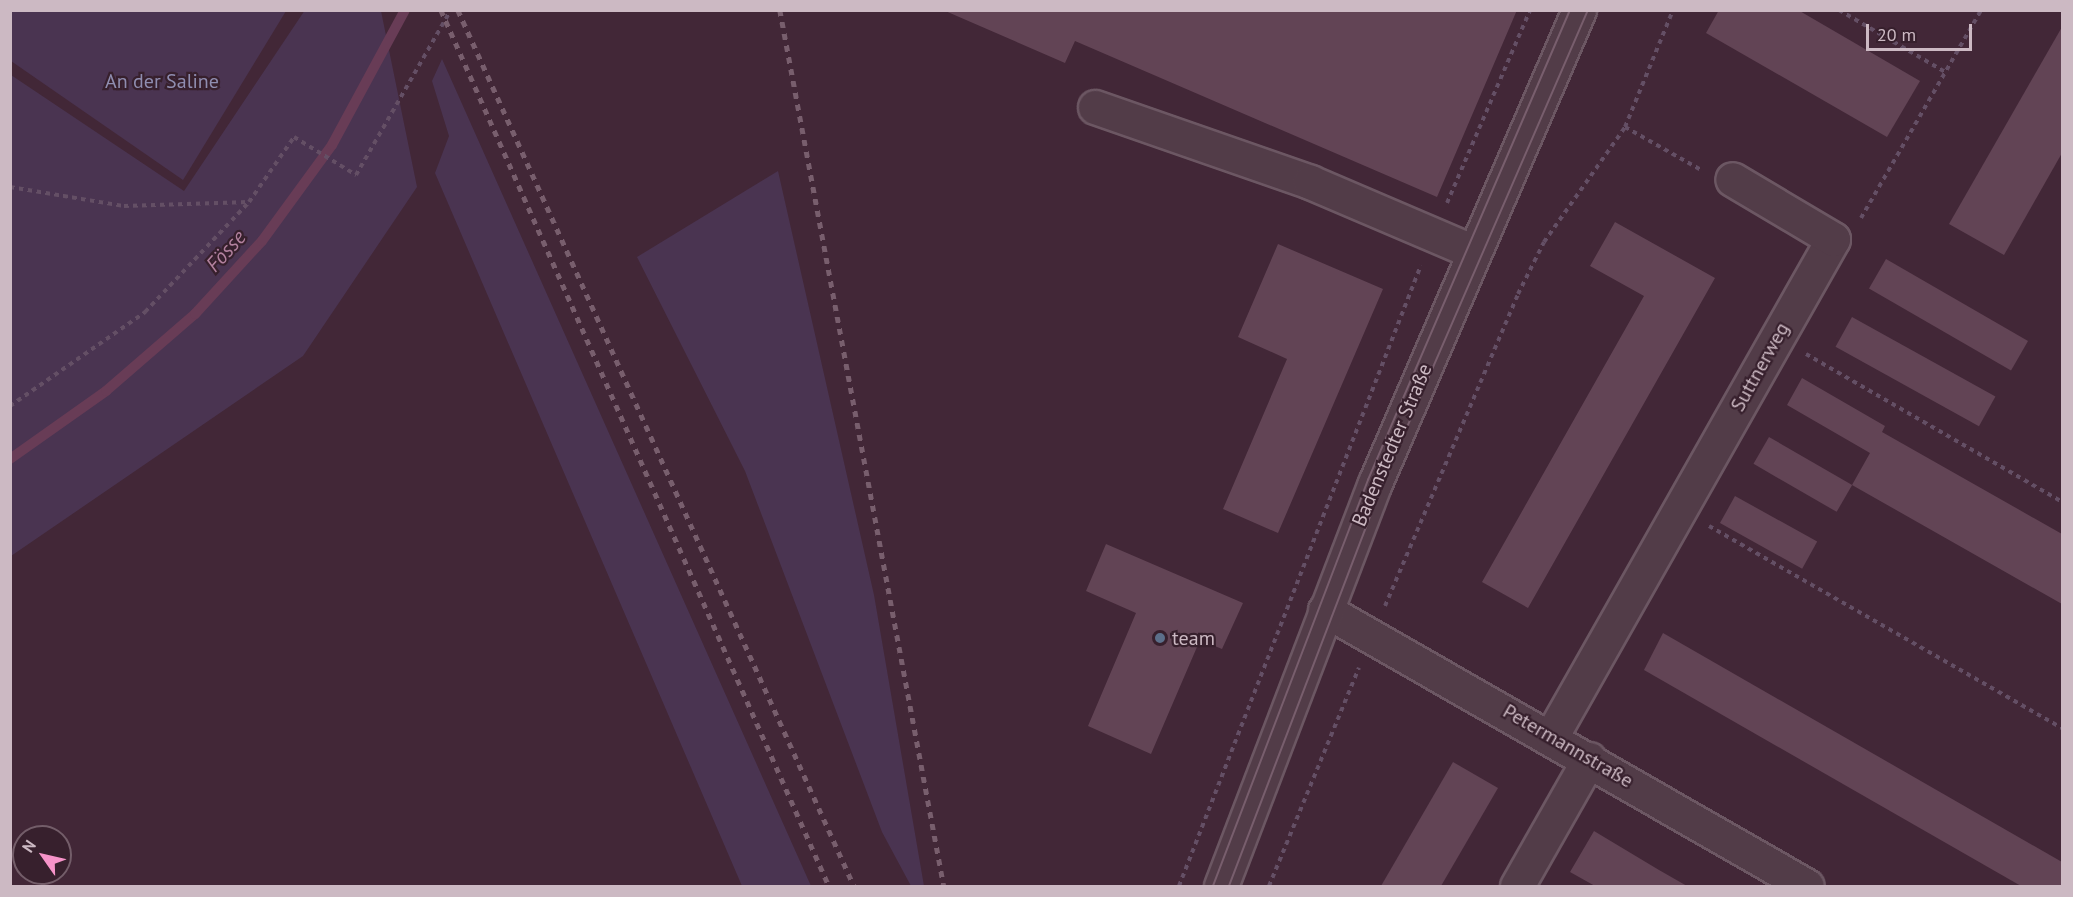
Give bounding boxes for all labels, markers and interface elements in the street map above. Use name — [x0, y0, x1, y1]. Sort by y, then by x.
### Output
scale bar — [1869, 12, 1976, 50]
text: 20 m — [1877, 23, 1916, 46]
park label: An der Saline — [105, 69, 219, 93]
water label: Fösse — [201, 225, 251, 277]
street label: Suttnerweg — [1726, 318, 1794, 416]
street label: Badenstedter Straße — [1347, 360, 1437, 530]
place label: team — [1172, 626, 1215, 650]
marker: team — [1153, 631, 1167, 645]
street label: Petermannstraße — [1499, 699, 1637, 793]
north arrow — [12, 825, 72, 885]
text: N — [18, 836, 40, 856]

